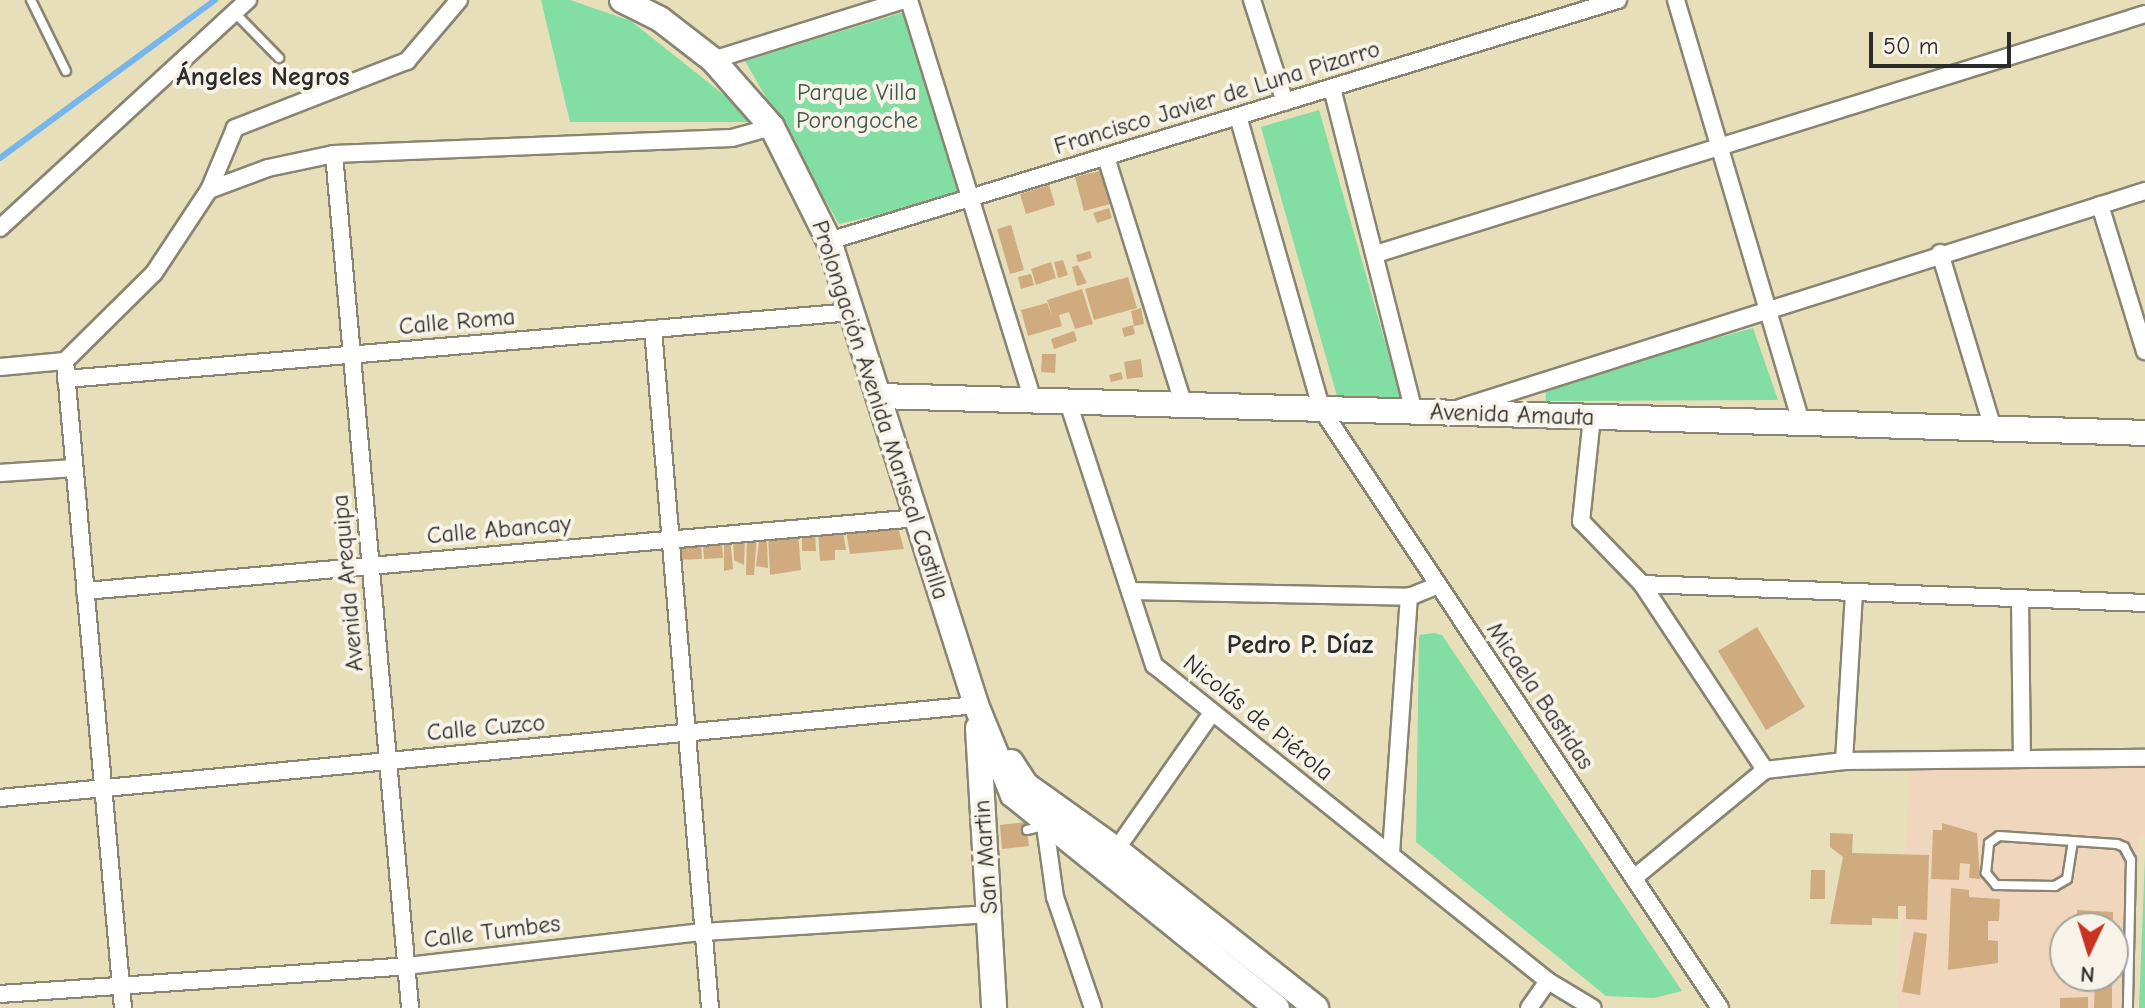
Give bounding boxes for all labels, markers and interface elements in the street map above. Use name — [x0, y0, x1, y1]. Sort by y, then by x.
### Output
scale bar — [1873, 16, 2015, 66]
text: 50 m — [1883, 32, 1939, 60]
street label: Francisco Javier de Luna Pizarro — [1051, 35, 1383, 161]
district label: Ángeles Negros — [176, 62, 350, 94]
park label: Parque Villa Porongoche — [796, 79, 918, 135]
street label: Prolongación Avenida Mariscal Castilla — [805, 217, 955, 603]
street label: Calle Roma — [398, 303, 516, 341]
street label: Avenida Amauta — [1429, 398, 1595, 432]
street label: Avenida Arequipa — [326, 493, 370, 673]
street label: Calle Abancay — [426, 509, 572, 551]
street label: Micaela Bastidas — [1480, 617, 1600, 775]
district label: Pedro P. Díaz — [1227, 630, 1373, 662]
street label: Nicolás de Piérola — [1177, 649, 1339, 787]
street label: Calle Cuzco — [426, 708, 546, 748]
street label: San Martin — [968, 799, 1004, 915]
street label: Calle Tumbes — [422, 909, 562, 955]
north arrow — [2049, 912, 2129, 992]
text: N — [2079, 960, 2096, 987]

